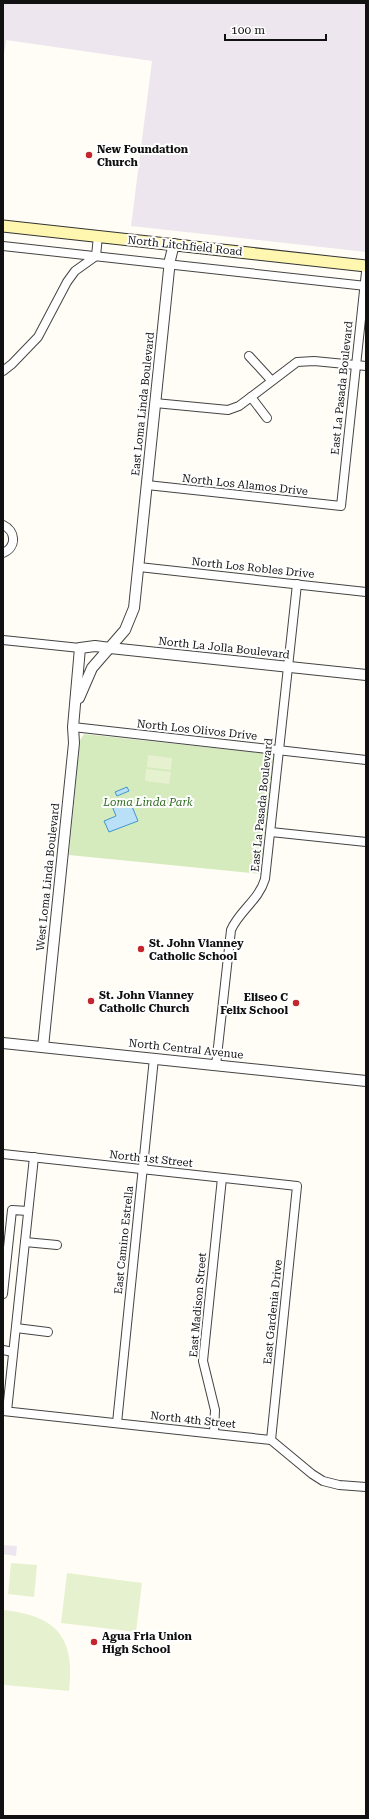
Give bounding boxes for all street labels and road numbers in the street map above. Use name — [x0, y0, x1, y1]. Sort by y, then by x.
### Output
street label: North Litchfield Road — [127, 234, 243, 258]
street label: East La Pasada Boulevard — [329, 321, 355, 455]
street label: East Loma Linda Boulevard — [129, 331, 157, 477]
street label: North Los Alamos Drive — [181, 472, 309, 498]
street label: North Los Robles Drive — [191, 555, 315, 581]
street label: North La Jolla Boulevard — [158, 635, 290, 661]
street label: North Los Olivos Drive — [136, 717, 258, 743]
street label: East La Pasada Boulevard — [249, 738, 275, 872]
street label: West Loma Linda Boulevard — [34, 803, 62, 951]
street label: North Central Avenue — [128, 1037, 244, 1061]
street label: North 1st Street — [109, 1148, 193, 1170]
street label: East Camino Estrella — [112, 1185, 136, 1295]
street label: East Madison Street — [187, 1252, 209, 1358]
street label: East Gardenia Drive — [261, 1259, 285, 1365]
street label: North 4th Street — [150, 1409, 236, 1431]

